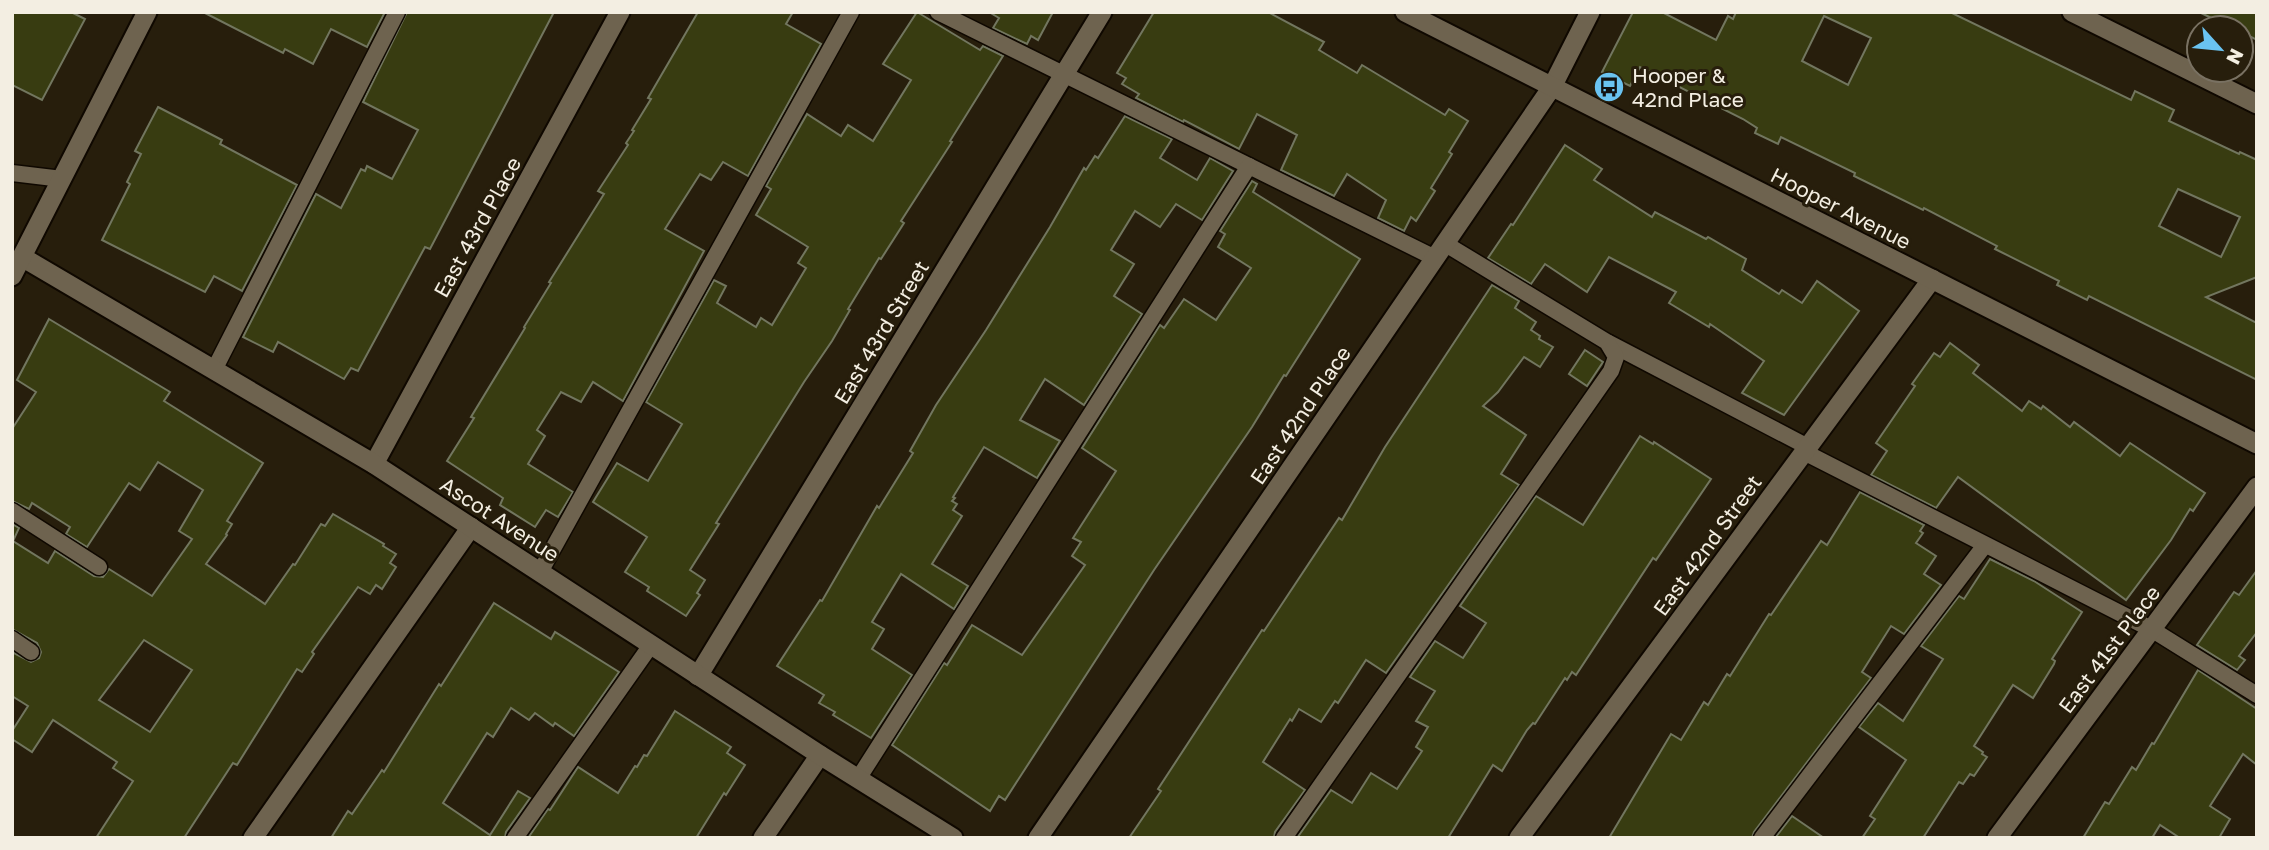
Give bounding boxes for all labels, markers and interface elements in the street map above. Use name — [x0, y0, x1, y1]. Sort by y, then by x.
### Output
north arrow — [2185, 14, 2255, 84]
text: N — [2222, 45, 2249, 69]
place label: Hooper & 42nd Place — [1632, 62, 1744, 112]
bus stop icon: Hooper & 42nd Place — [1592, 70, 1626, 104]
street label: East 43rd Place — [428, 152, 526, 302]
street label: Hooper Avenue — [1767, 161, 1915, 255]
street label: East 43rd Street — [828, 256, 934, 408]
street label: East 42nd Place — [1244, 341, 1356, 489]
street label: East 42nd Street — [1647, 470, 1767, 620]
street label: Ascot Avenue — [436, 471, 564, 567]
street label: East 41st Place — [2053, 580, 2165, 718]

